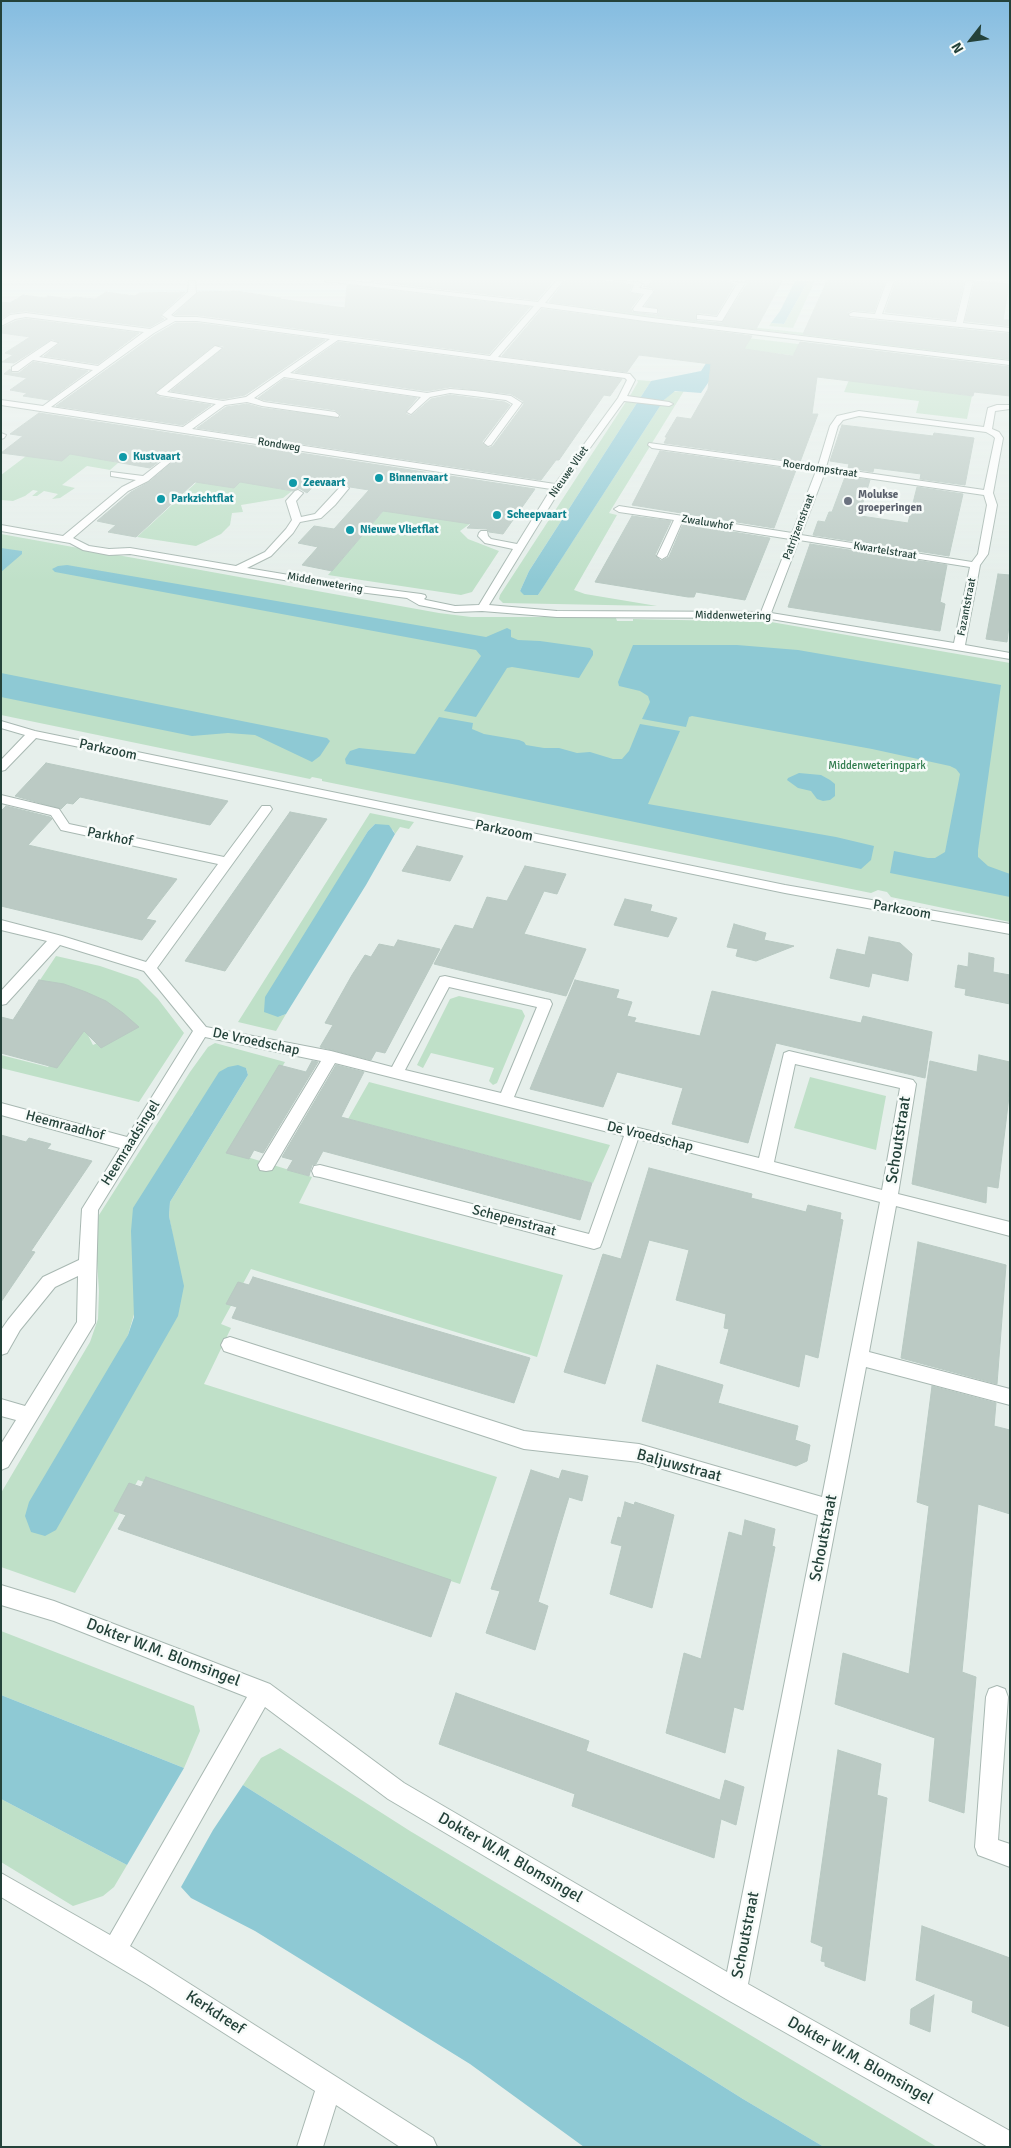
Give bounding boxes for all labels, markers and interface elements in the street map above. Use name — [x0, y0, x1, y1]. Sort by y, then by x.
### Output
north arrow — [946, 15, 996, 65]
text: N — [948, 39, 967, 56]
street label: Rondweg — [257, 435, 301, 455]
street label: Nieuwe Vliet — [547, 444, 591, 500]
place label: Kustvaart — [133, 450, 180, 464]
marker: Kustvaart — [117, 451, 129, 463]
street label: Roerdompstraat — [782, 457, 858, 481]
place label: Binnenvaart — [389, 471, 448, 485]
marker: Binnenvaart — [373, 472, 385, 484]
place label: Zeevaart — [303, 476, 345, 490]
marker: Zeevaart — [287, 477, 299, 489]
place label: Molukse groeperingen — [858, 488, 922, 514]
place label: Parkzichtflat — [171, 492, 234, 506]
street label: Patrijzenstraat — [780, 492, 818, 562]
marker: Parkzichtflat — [155, 493, 167, 505]
marker: Molukse groeperingen — [842, 495, 854, 507]
place label: Scheepvaart — [507, 508, 567, 522]
marker: Scheepvaart — [491, 509, 503, 521]
street label: Zwaluwhof — [680, 512, 734, 534]
place label: Nieuwe Vlietflat — [360, 523, 439, 537]
marker: Nieuwe Vlietflat — [344, 524, 356, 536]
street label: Kwartelstraat — [852, 539, 918, 563]
street label: Middenwetering — [286, 570, 364, 596]
street label: Fazantstraat — [955, 577, 979, 637]
street label: Middenwetering — [695, 609, 771, 623]
street label: Parkzoom — [78, 736, 138, 764]
park label: Middenweteringpark — [828, 759, 926, 773]
street label: Parkzoom — [474, 817, 534, 845]
street label: Parkhof — [86, 824, 134, 850]
street label: Parkzoom — [872, 897, 932, 923]
street label: De Vroedschap — [211, 1025, 301, 1059]
street label: Schoutstraat — [883, 1095, 915, 1185]
street label: Heemraadsingel — [98, 1097, 164, 1189]
street label: Heemraadhof — [24, 1107, 106, 1145]
street label: De Vroedschap — [605, 1118, 695, 1156]
street label: Schepenstraat — [470, 1202, 558, 1240]
street label: Baljuwstraat — [634, 1445, 724, 1487]
street label: Schoutstraat — [806, 1493, 842, 1583]
street label: Dokter W.M. Blomsingel — [83, 1615, 243, 1691]
street label: Dokter W.M. Blomsingel — [434, 1809, 586, 1907]
street label: Schoutstraat — [728, 1890, 764, 1980]
street label: Kerkdreef — [182, 1987, 248, 2039]
street label: Dokter W.M. Blomsingel — [784, 2013, 936, 2109]

